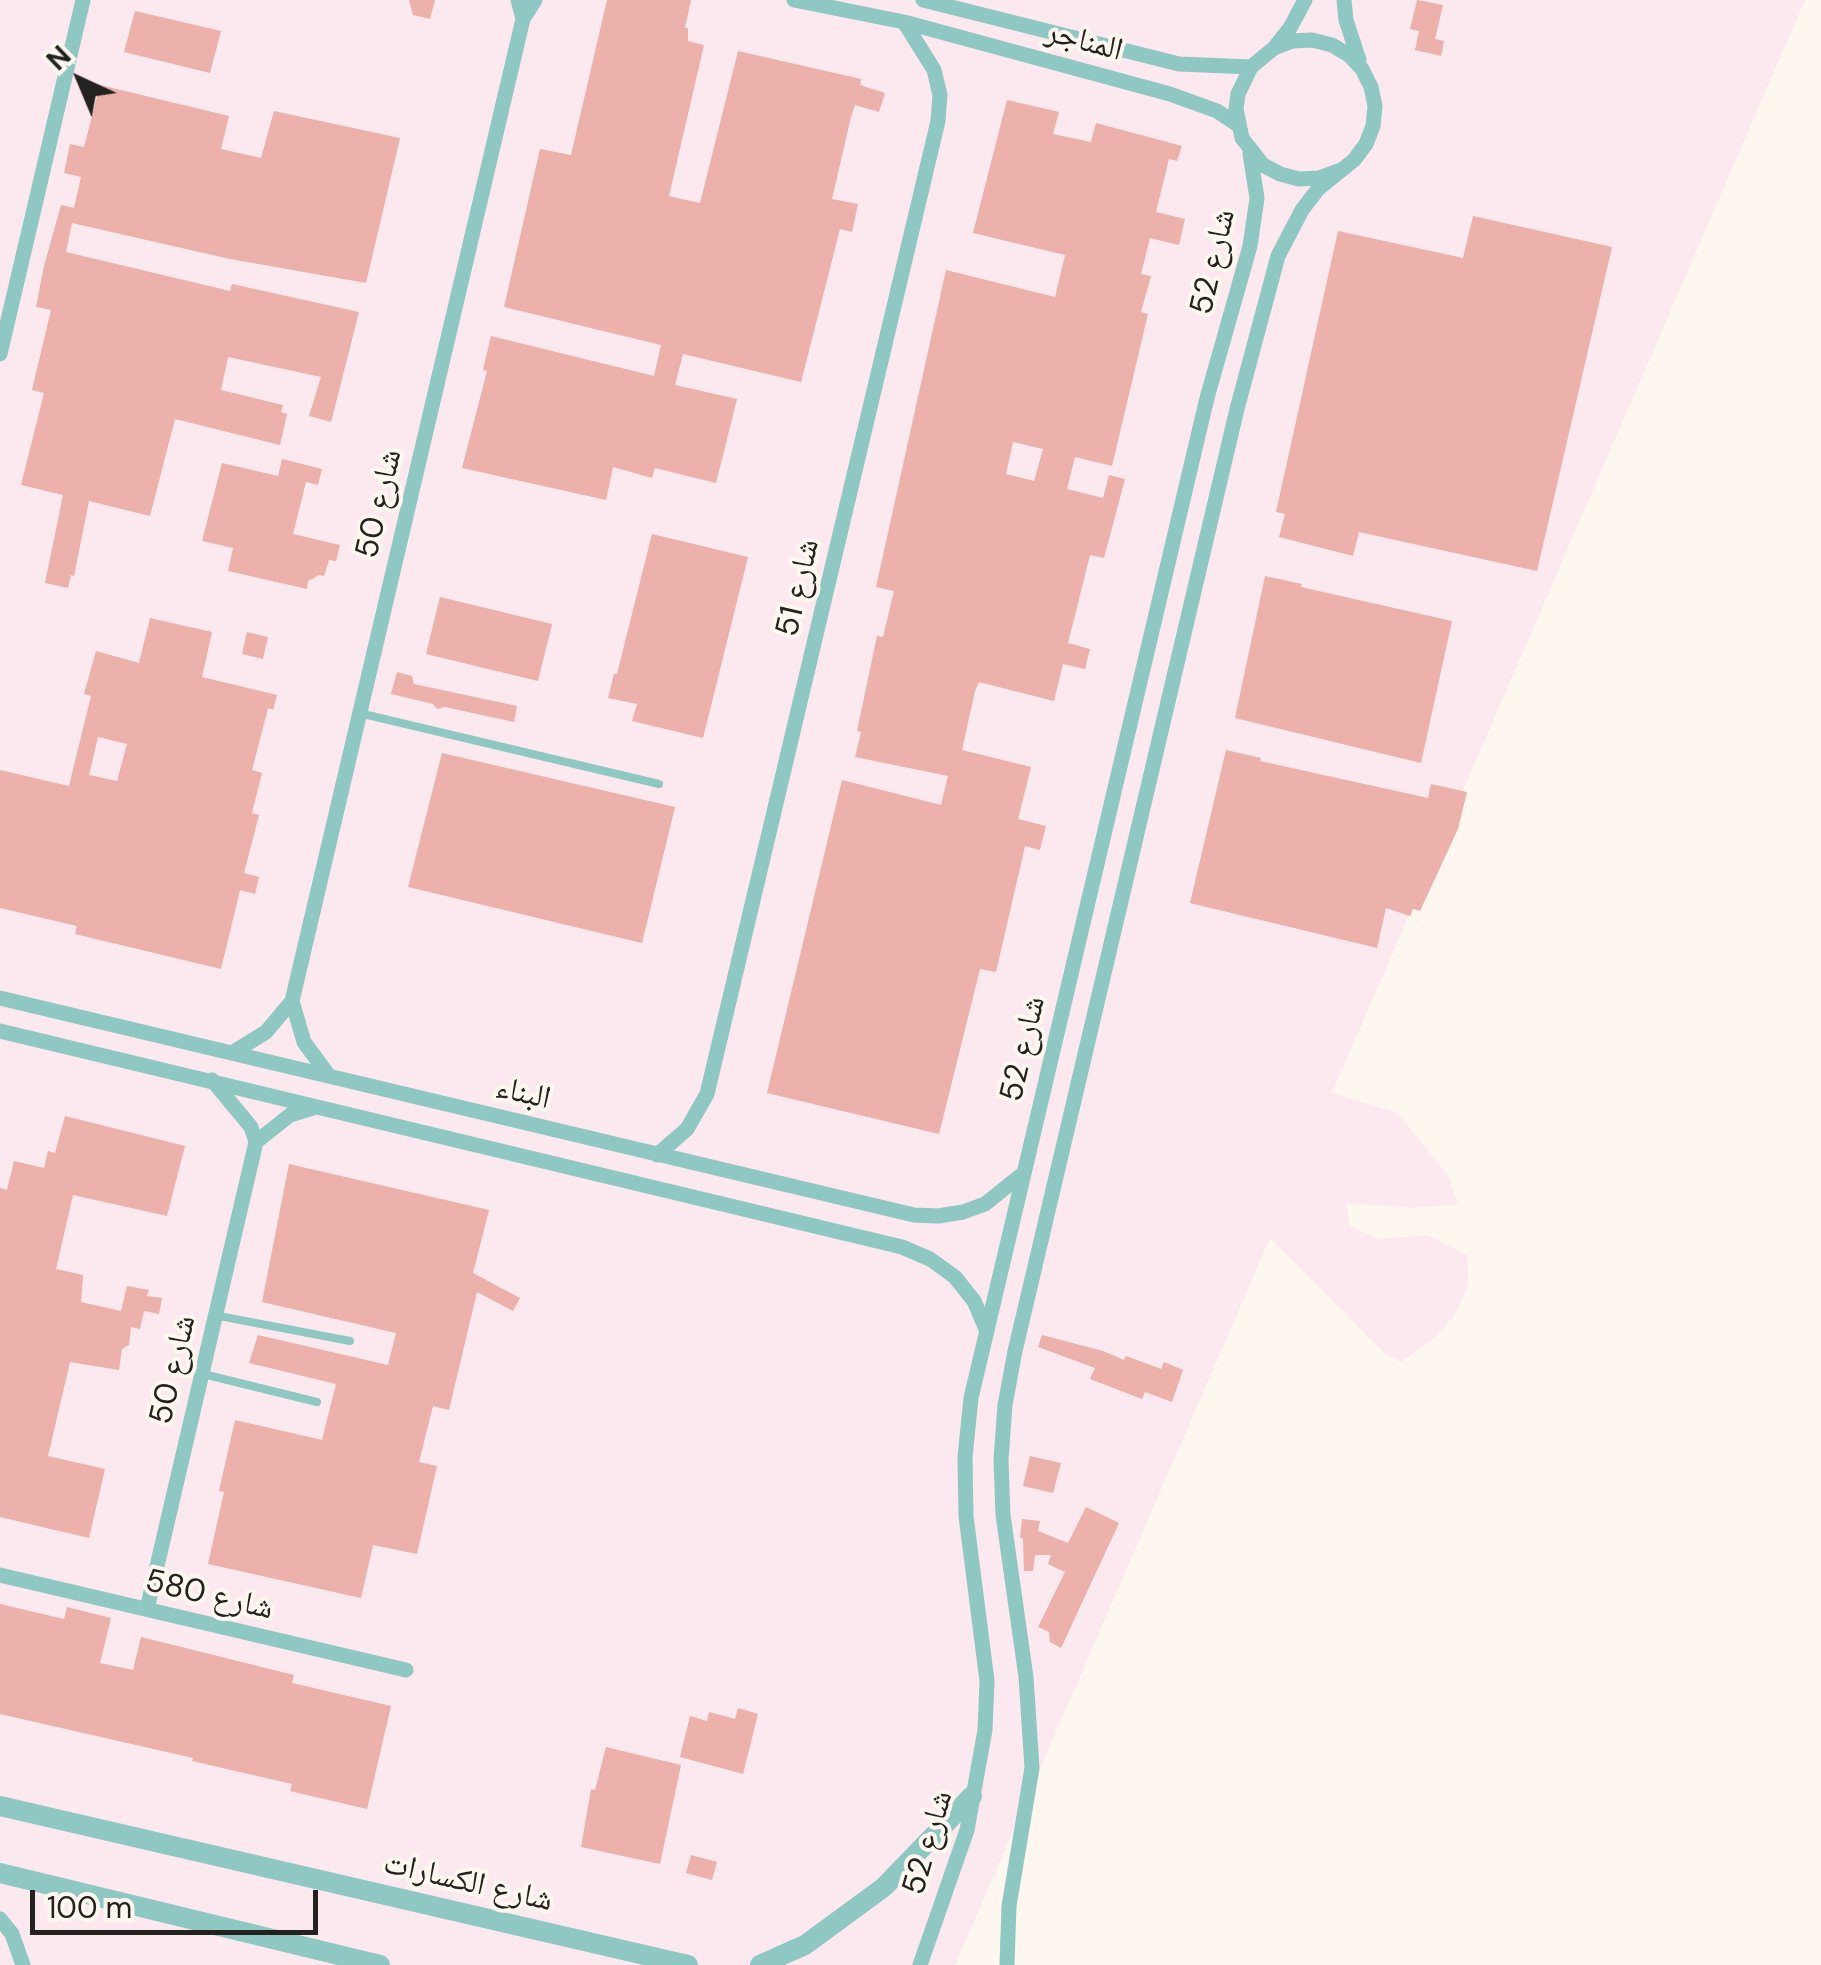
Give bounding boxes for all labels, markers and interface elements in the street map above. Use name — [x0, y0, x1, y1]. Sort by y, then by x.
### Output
street label: المناجر — [1041, 13, 1127, 71]
north arrow — [30, 30, 130, 130]
text: N — [39, 38, 79, 78]
street label: شارع 52 — [1183, 206, 1245, 318]
street label: شارع 50 — [349, 446, 411, 562]
street label: شارع 51 — [769, 536, 829, 640]
street label: شارع 52 — [993, 993, 1055, 1105]
street label: البناء — [492, 1069, 554, 1119]
street label: شارع 50 — [143, 1312, 205, 1428]
street label: شارع 580 — [141, 1563, 277, 1629]
street label: شارع 52 — [896, 1786, 962, 1900]
street label: شارع الكسارات — [380, 1845, 556, 1921]
scale bar — [35, 1870, 322, 1932]
text: 100 m — [47, 1888, 132, 1927]

